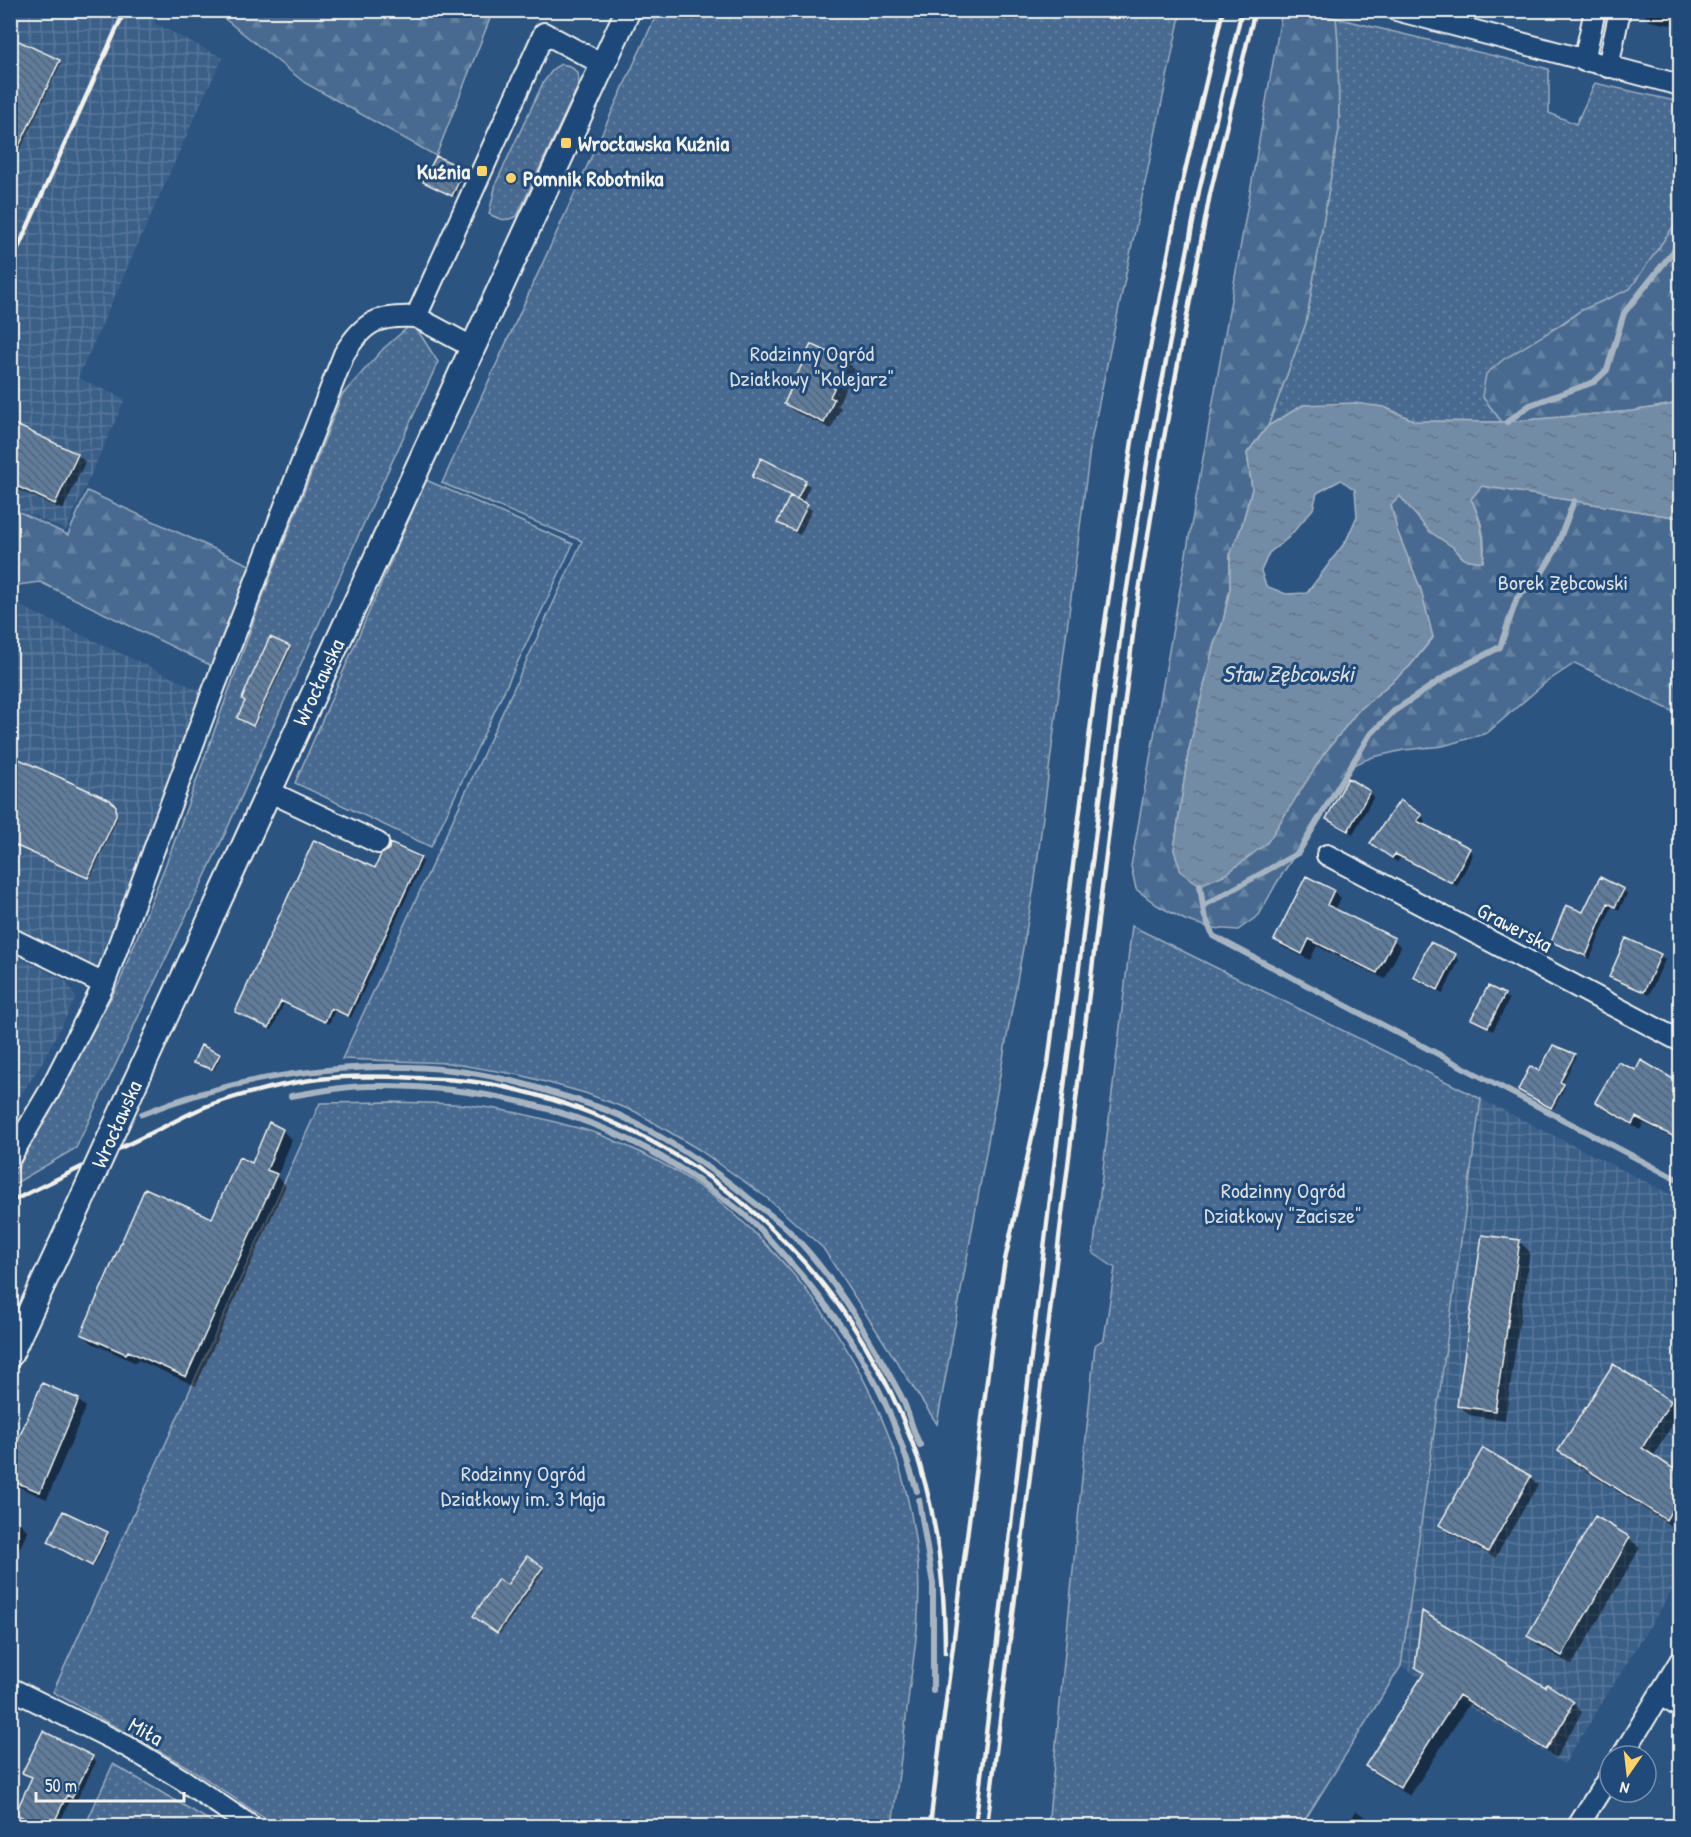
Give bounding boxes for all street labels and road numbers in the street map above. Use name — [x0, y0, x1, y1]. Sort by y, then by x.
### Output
street label: Wrocławska — [285, 633, 351, 730]
street label: Grawerska — [1472, 895, 1558, 960]
street label: Wrocławska — [83, 1075, 149, 1173]
street label: Miła — [123, 1709, 169, 1753]

